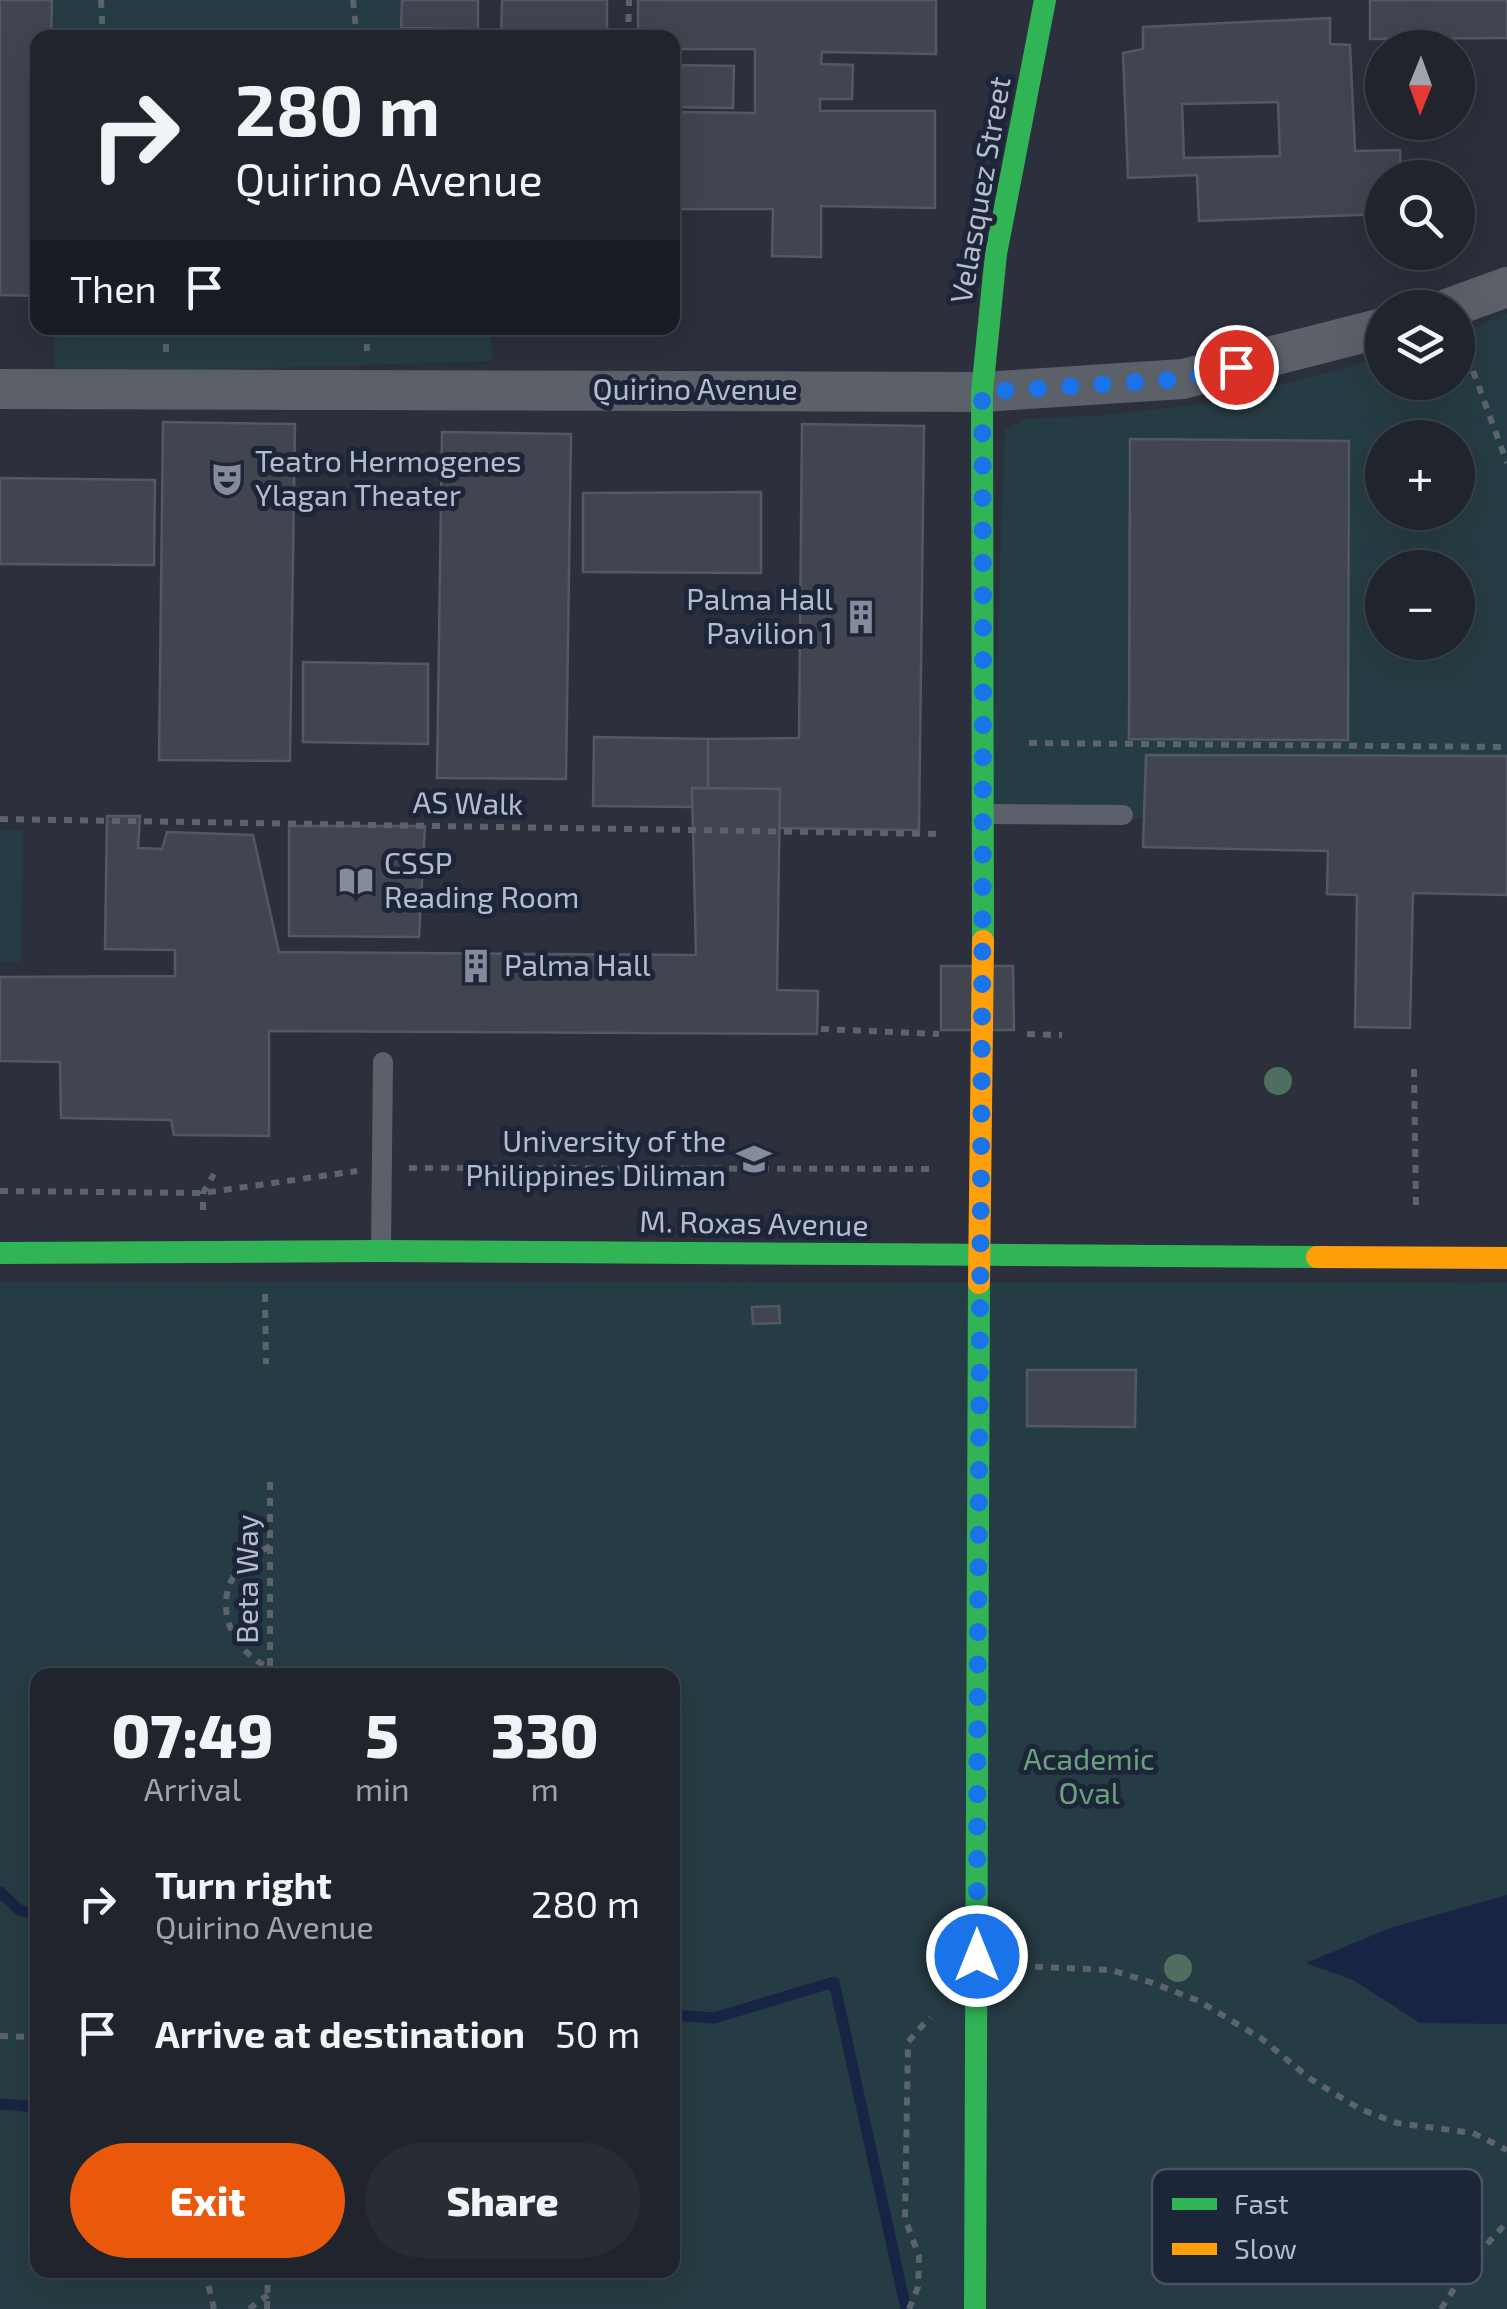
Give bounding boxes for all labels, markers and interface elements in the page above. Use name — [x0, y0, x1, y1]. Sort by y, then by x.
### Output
north arrow — [1365, 30, 1475, 140]
map controls — [1365, 30, 1475, 660]
text: 280 m — [235, 66, 440, 150]
icon: right — [70, 70, 200, 200]
street label: Velasquez Street — [941, 74, 1017, 306]
text: Quirino Avenue — [235, 151, 543, 205]
button: search — [1365, 160, 1475, 270]
icon: arrive — [177, 260, 232, 315]
text: Then — [70, 265, 157, 311]
button: layers — [1365, 290, 1475, 400]
pin — [1194, 325, 1279, 410]
icon: arrive — [1209, 340, 1264, 395]
street label: Quirino Avenue — [592, 370, 798, 406]
button: + — [1365, 420, 1475, 530]
place label: Teatro Hermogenes Ylagan Theater — [255, 442, 521, 512]
theatre icon: Teatro Hermogenes Ylagan Theater — [208, 460, 246, 498]
button: − — [1365, 550, 1475, 660]
place label: Palma Hall Pavilion 1 — [686, 580, 833, 650]
building icon: Palma Hall Pavilion 1 — [842, 598, 880, 636]
street label: AS Walk — [412, 783, 524, 821]
place label: CSSP Reading Room — [384, 844, 579, 914]
library icon: CSSP Reading Room — [337, 862, 375, 900]
place label: Palma Hall — [504, 946, 651, 982]
building icon: Palma Hall — [457, 947, 495, 985]
place label: University of the Philippines Diliman — [465, 1122, 726, 1192]
school or university icon: University of the Philippines Diliman — [735, 1140, 773, 1178]
street label: M. Roxas Avenue — [639, 1202, 869, 1242]
street label: Beta Way — [228, 1514, 264, 1644]
text: 07:49 — [111, 1698, 273, 1770]
text: 5 — [365, 1698, 399, 1770]
text: 330 — [491, 1698, 599, 1770]
park label: Academic Oval — [1023, 1740, 1155, 1810]
text: Arrival — [144, 1769, 241, 1807]
text: min — [355, 1769, 409, 1807]
text: m — [531, 1769, 559, 1807]
text: Turn right — [155, 1861, 332, 1907]
icon: right — [70, 1876, 125, 1931]
text: 280 m — [531, 1880, 640, 1926]
position arrow — [925, 1904, 1029, 2008]
text: Quirino Avenue — [155, 1907, 374, 1945]
icon: arrive — [70, 2006, 125, 2061]
text: Arrive at destination — [155, 2010, 525, 2056]
text: 50 m — [555, 2010, 640, 2056]
button: Exit — [70, 2143, 345, 2258]
button: Share — [365, 2143, 640, 2258]
legend — [1152, 2169, 1482, 2284]
text: Fast — [1234, 2186, 1289, 2220]
text: Slow — [1234, 2231, 1297, 2265]

